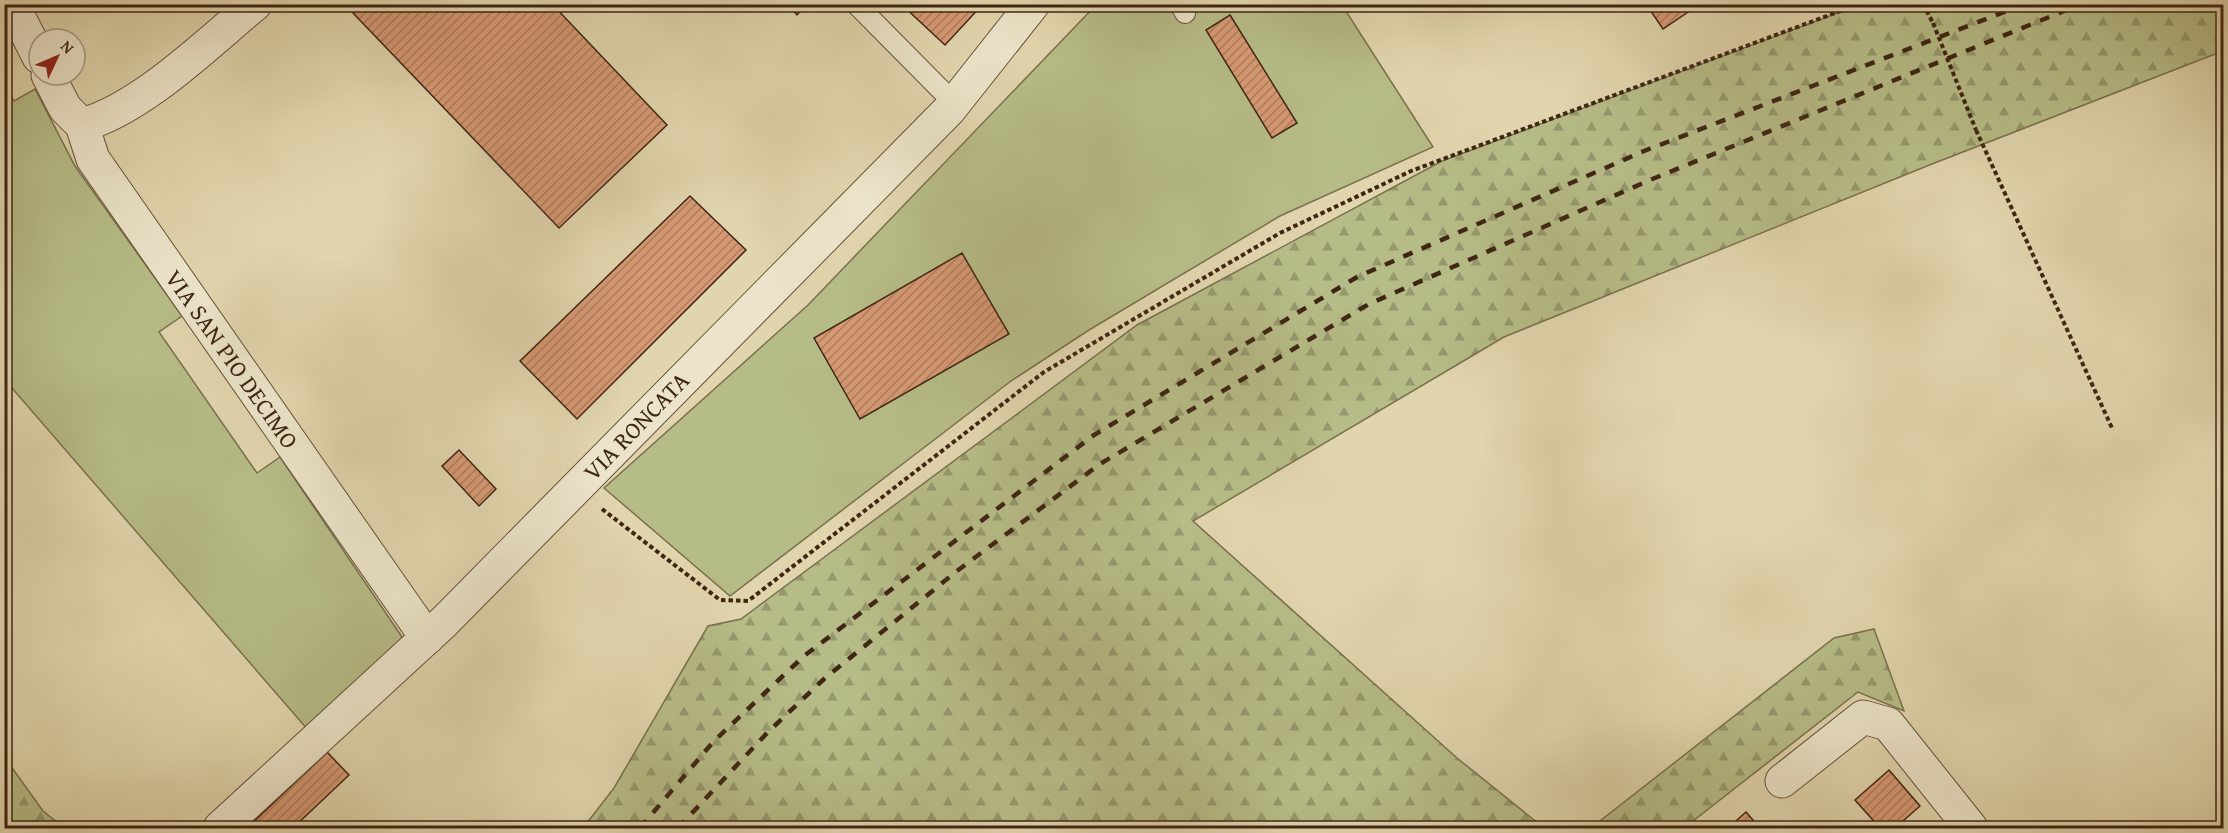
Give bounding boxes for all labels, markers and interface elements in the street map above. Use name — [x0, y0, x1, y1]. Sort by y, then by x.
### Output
north arrow — [27, 27, 87, 87]
text: N — [55, 34, 80, 59]
street label: VIA SAN PIO DECIMO — [157, 262, 307, 456]
street label: VIA RONCATA — [575, 363, 697, 488]

